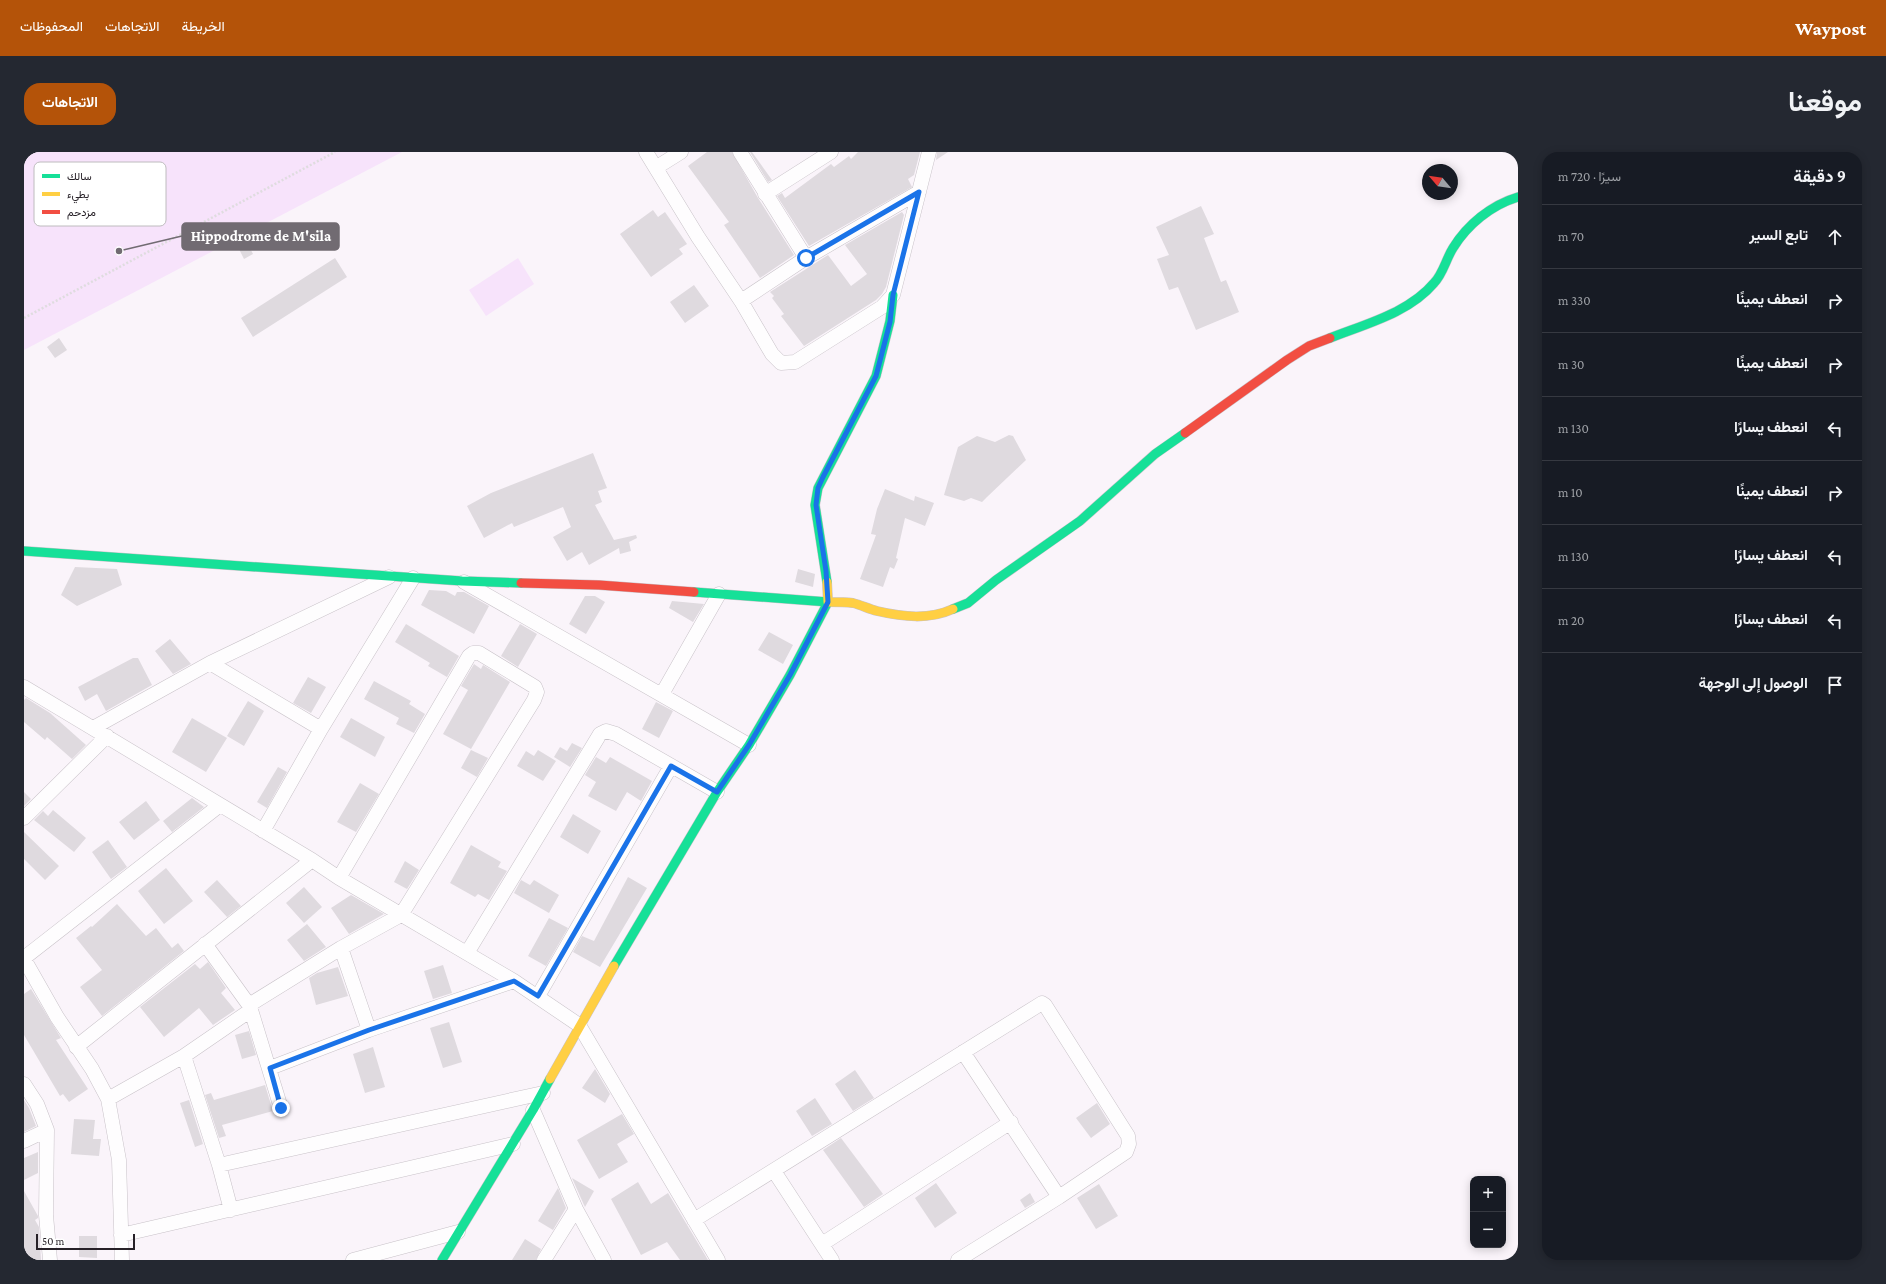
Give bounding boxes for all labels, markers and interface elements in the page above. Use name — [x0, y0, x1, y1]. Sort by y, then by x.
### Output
text: المحفوظات — [20, 18, 83, 34]
text: الاتجاهات — [105, 18, 159, 34]
text: الخريطة — [181, 18, 225, 34]
text: Waypost — [1795, 18, 1866, 39]
button: الاتجاهات — [24, 83, 116, 125]
text: موقعنا — [1788, 86, 1862, 117]
legend — [34, 162, 166, 226]
north arrow — [1422, 164, 1458, 200]
text: 9 دقيقة — [1793, 167, 1846, 186]
text: سيرًا · 720 m — [1558, 169, 1621, 184]
text: سالك — [67, 170, 92, 182]
text: بطيء — [67, 188, 89, 204]
text: مزدحم — [67, 206, 96, 220]
callout: Hippodrome de M'sila — [182, 223, 339, 250]
icon: ahead — [1824, 226, 1846, 248]
text: تابع السير — [1749, 227, 1808, 243]
text: Hippodrome de M'sila — [191, 228, 332, 244]
text: 70 m — [1558, 229, 1584, 244]
route start — [797, 249, 815, 267]
icon: right — [1824, 290, 1846, 312]
text: انعطف يمينًا — [1736, 291, 1808, 307]
text: 330 m — [1558, 293, 1591, 308]
icon: right — [1824, 354, 1846, 376]
text: انعطف يمينًا — [1736, 355, 1808, 371]
text: 30 m — [1558, 357, 1584, 372]
icon: left — [1824, 418, 1846, 440]
text: انعطف يسارًا — [1734, 419, 1808, 435]
text: 130 m — [1558, 421, 1589, 436]
icon: right — [1824, 482, 1846, 504]
text: انعطف يمينًا — [1736, 483, 1808, 499]
text: 10 m — [1558, 485, 1583, 500]
icon: left — [1824, 546, 1846, 568]
text: انعطف يسارًا — [1734, 547, 1808, 563]
text: 130 m — [1558, 549, 1589, 564]
icon: left — [1824, 610, 1846, 632]
text: انعطف يسارًا — [1734, 611, 1808, 627]
text: 20 m — [1558, 613, 1584, 628]
icon: arrive — [1824, 674, 1846, 696]
text: الوصول إلى الوجهة — [1699, 675, 1808, 691]
route end — [272, 1099, 290, 1117]
map controls — [1470, 1176, 1506, 1248]
button: + — [1470, 1176, 1506, 1212]
button: − — [1470, 1212, 1506, 1248]
scale bar — [36, 1232, 135, 1251]
text: 50 m — [42, 1235, 64, 1247]

